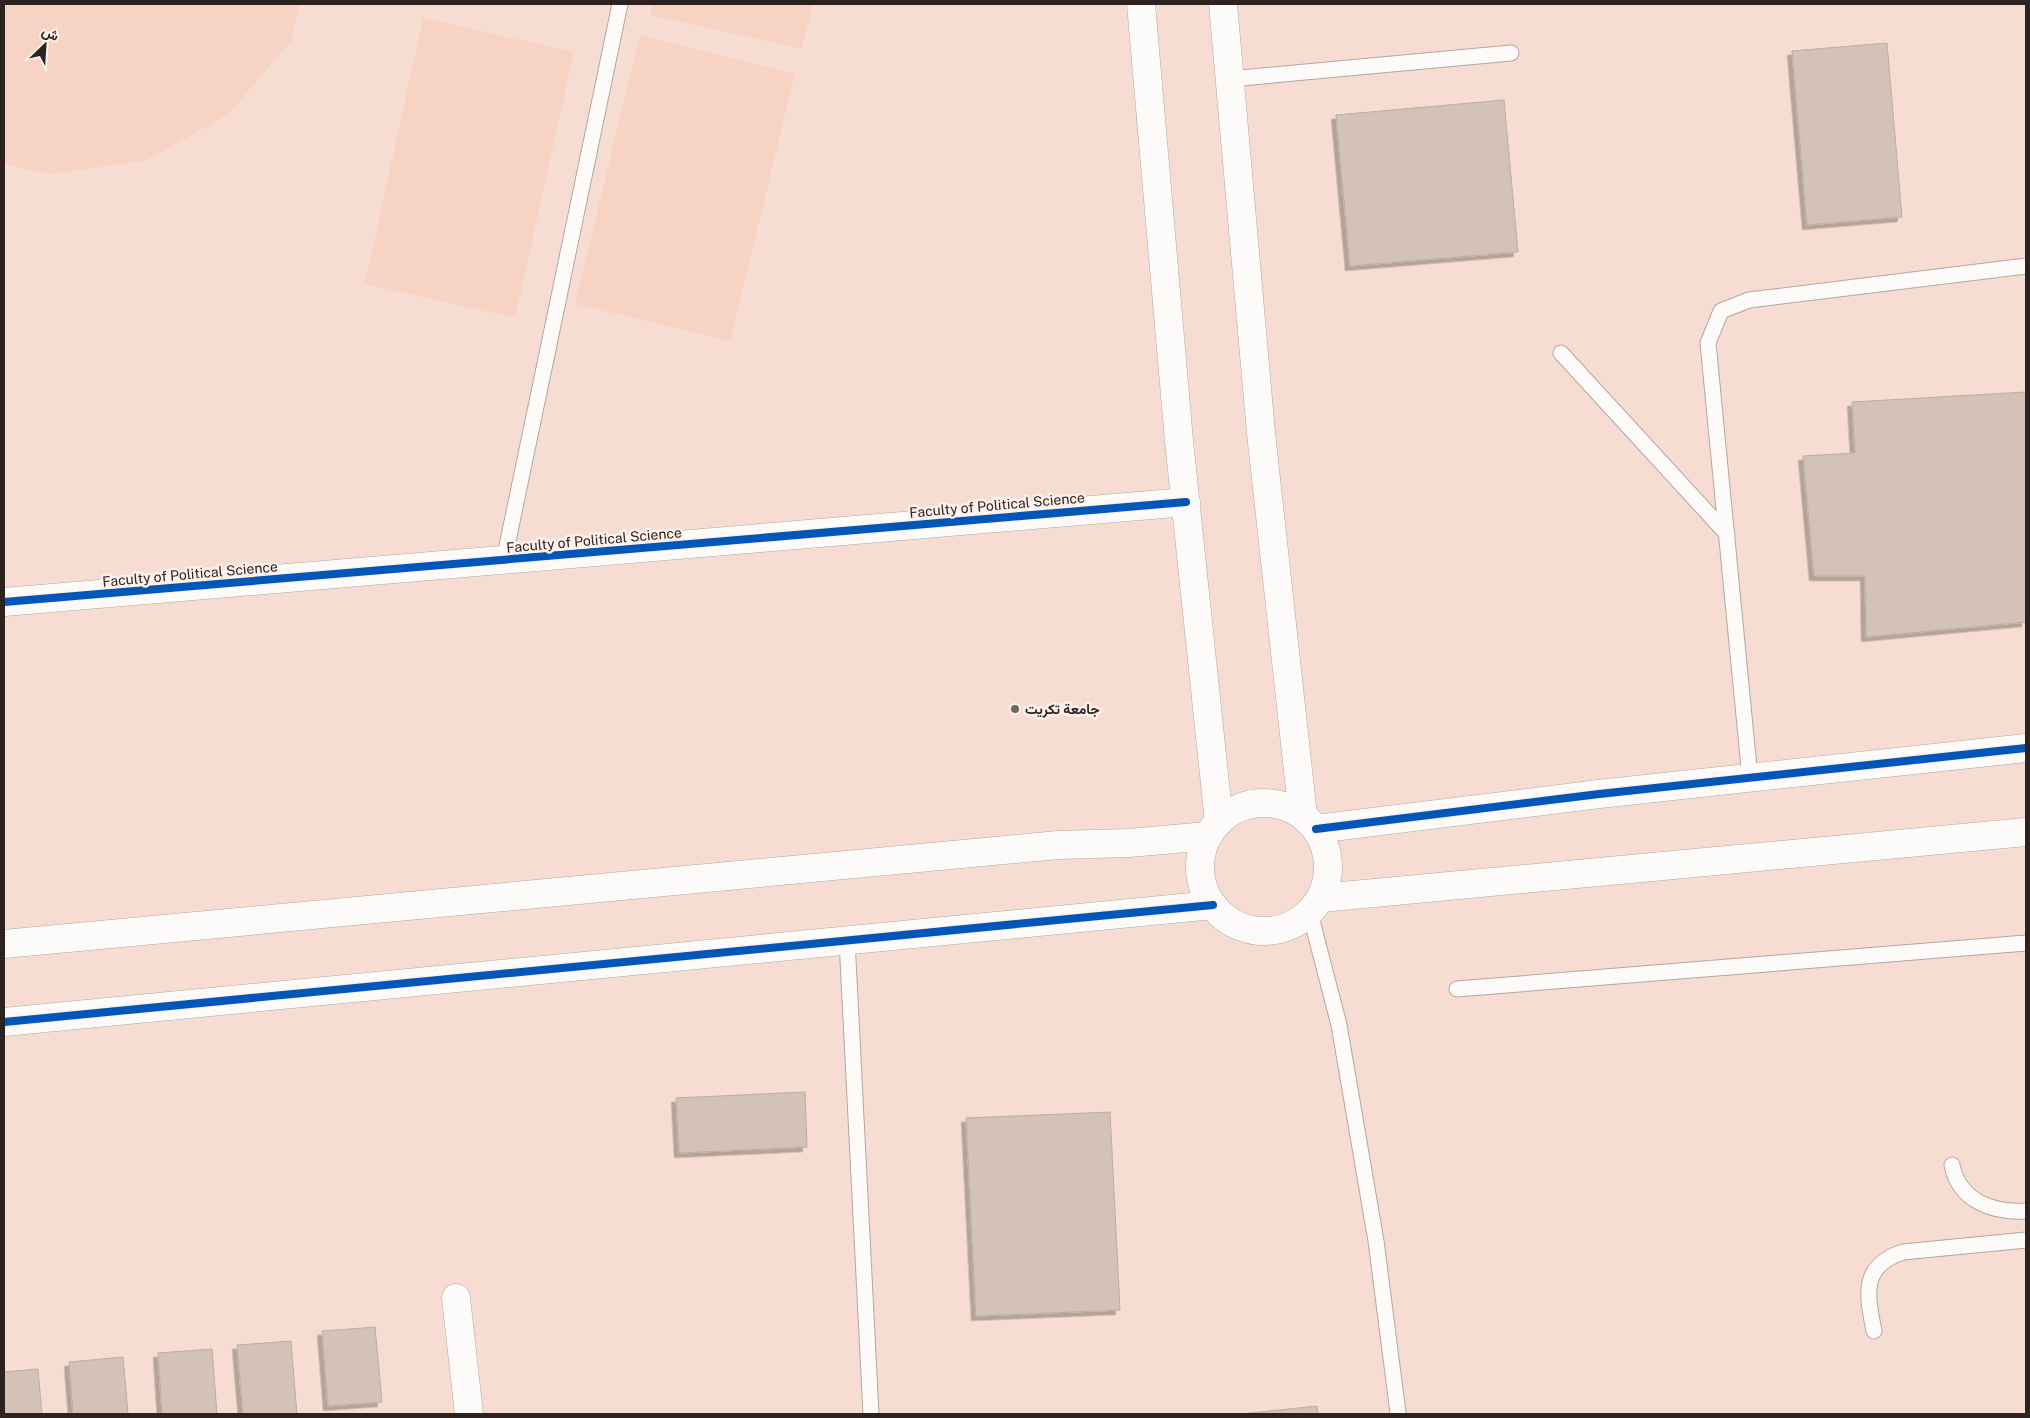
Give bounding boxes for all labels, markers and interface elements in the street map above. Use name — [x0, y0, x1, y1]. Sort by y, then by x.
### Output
north arrow — [20, 20, 70, 70]
text: ش — [39, 22, 62, 45]
street label: Faculty of Political Science — [909, 489, 1086, 521]
street label: Faculty of Political Science — [506, 524, 683, 556]
street label: Faculty of Political Science — [102, 558, 279, 590]
place label: جامعة تكريت — [1025, 701, 1100, 718]
marker: جامعة تكريت — [1009, 703, 1021, 715]

